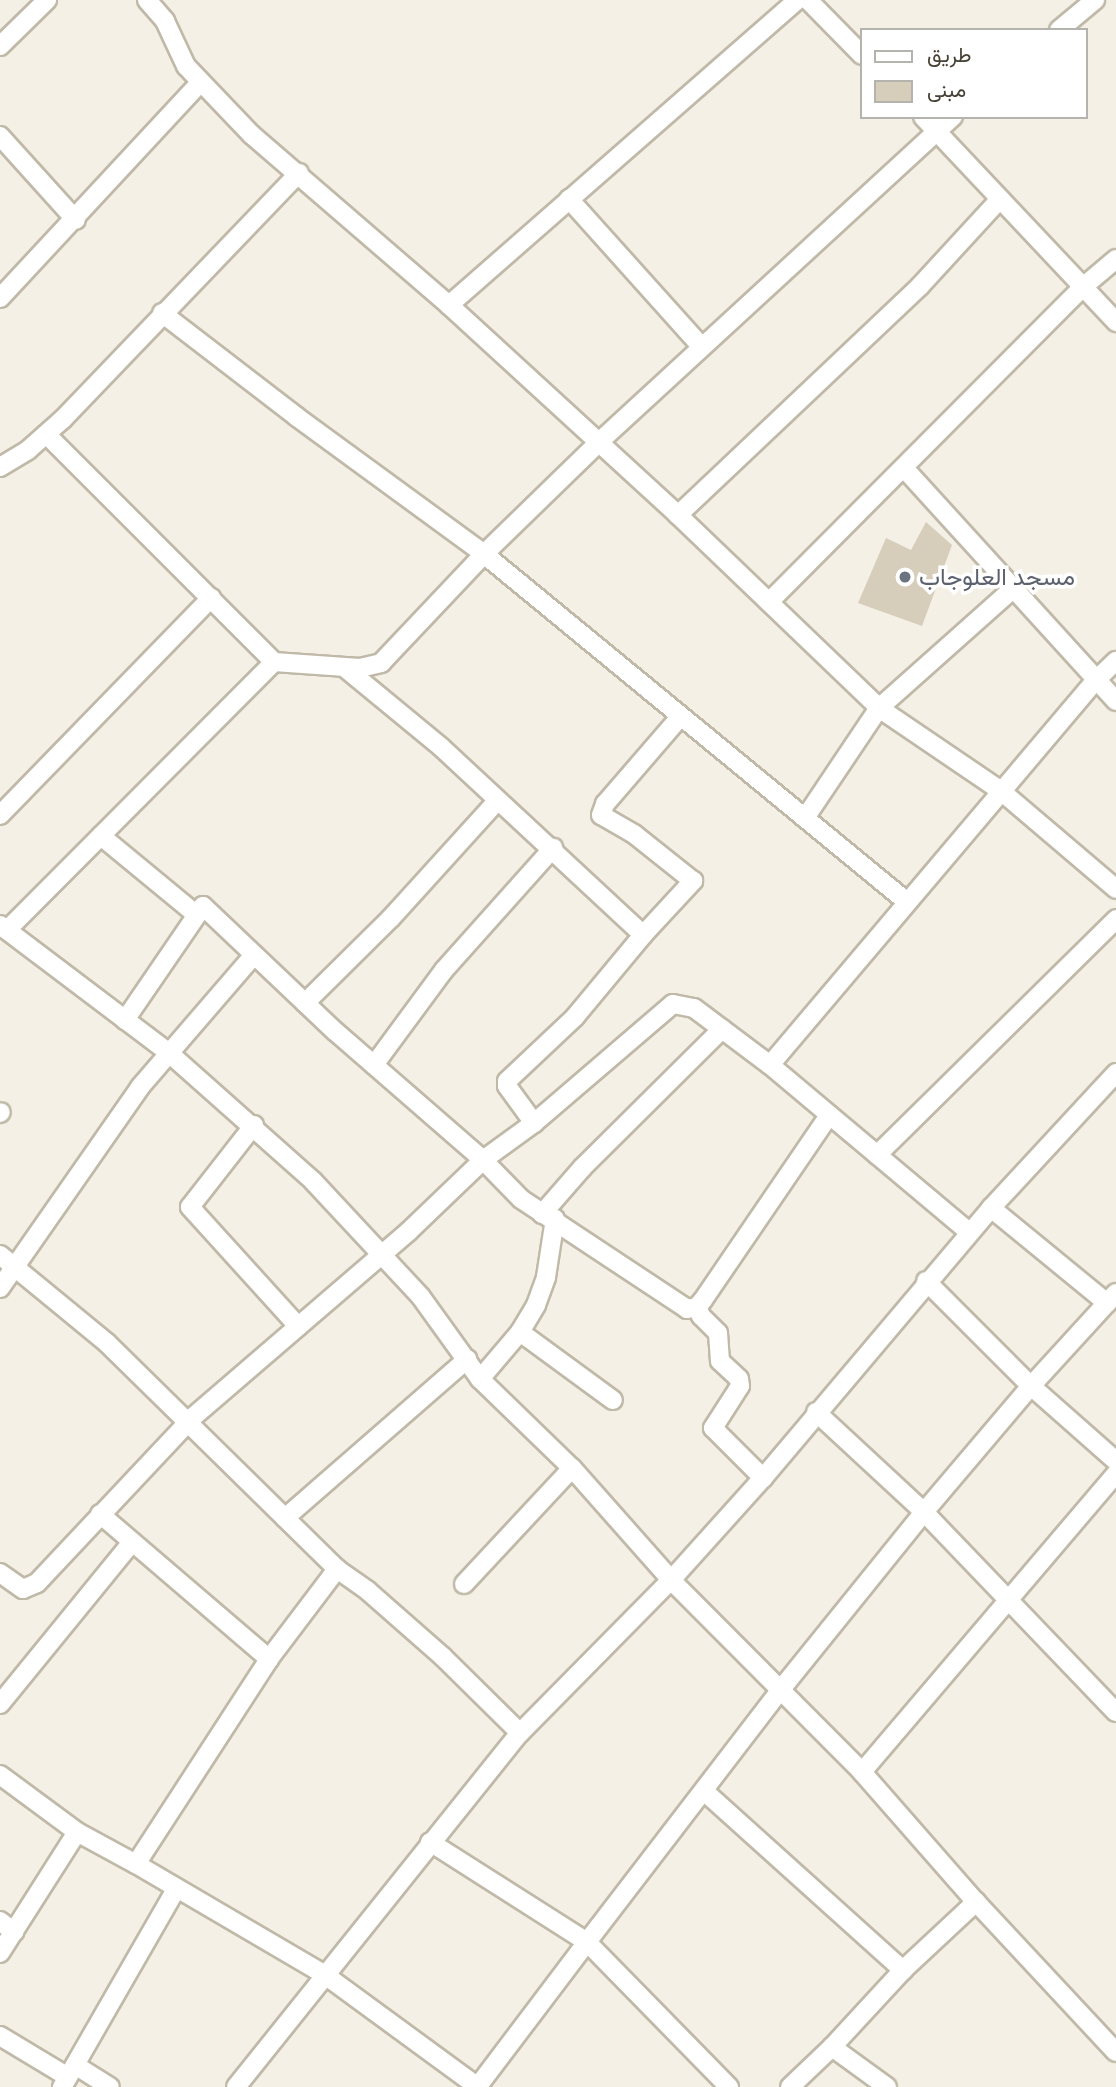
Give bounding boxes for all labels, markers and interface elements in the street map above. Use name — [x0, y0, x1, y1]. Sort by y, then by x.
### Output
legend — [860, 28, 1088, 119]
text: طريق — [927, 42, 972, 67]
text: مبنى — [927, 77, 966, 102]
place label: مسجد العلوجاب — [919, 563, 1075, 591]
marker: مسجد العلوجاب — [897, 569, 913, 585]

